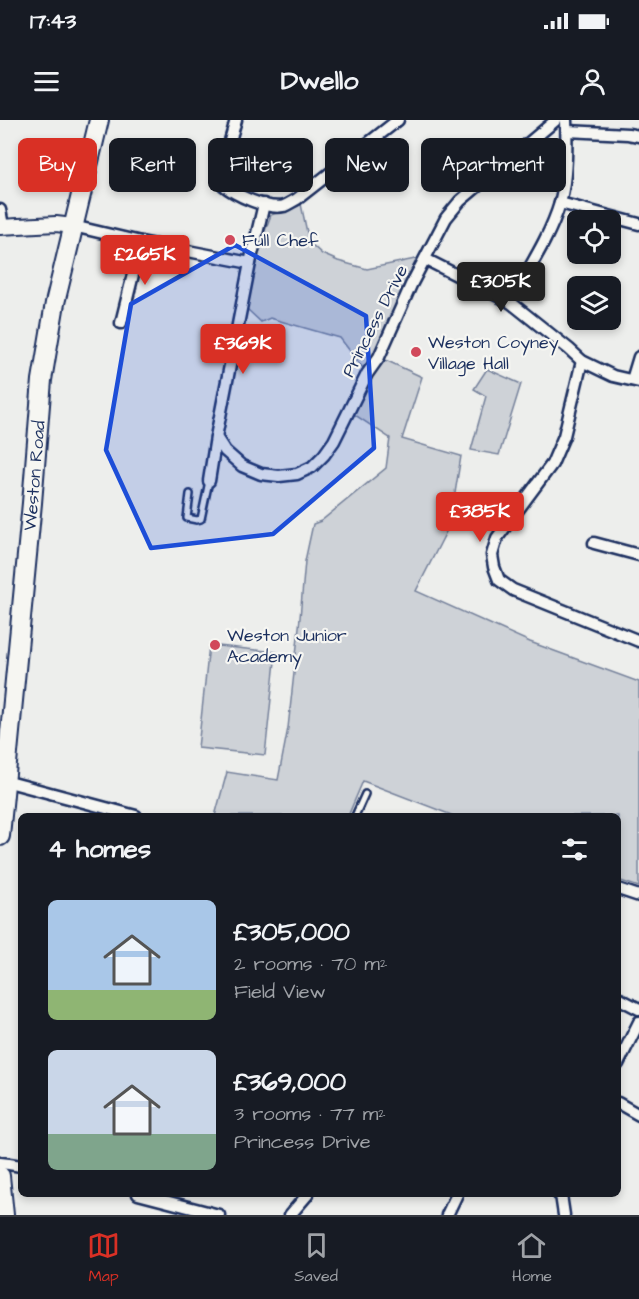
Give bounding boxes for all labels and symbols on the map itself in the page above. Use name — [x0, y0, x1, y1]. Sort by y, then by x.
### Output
place label: Full Chef — [242, 228, 319, 253]
marker: Full Chef — [223, 233, 237, 247]
pin: £265K — [103, 235, 187, 286]
street label: Princess Drive — [336, 260, 414, 381]
pin: £305K — [459, 262, 543, 313]
pin: £369K — [201, 324, 285, 375]
place label: Weston Coyney Village Hall — [428, 330, 559, 377]
marker: Weston Coyney Village Hall — [409, 345, 423, 359]
street label: Weston Road — [17, 419, 51, 532]
pin: £385K — [438, 492, 522, 543]
place label: Weston Junior Academy — [227, 623, 347, 670]
marker: Weston Junior Academy — [208, 638, 222, 652]

